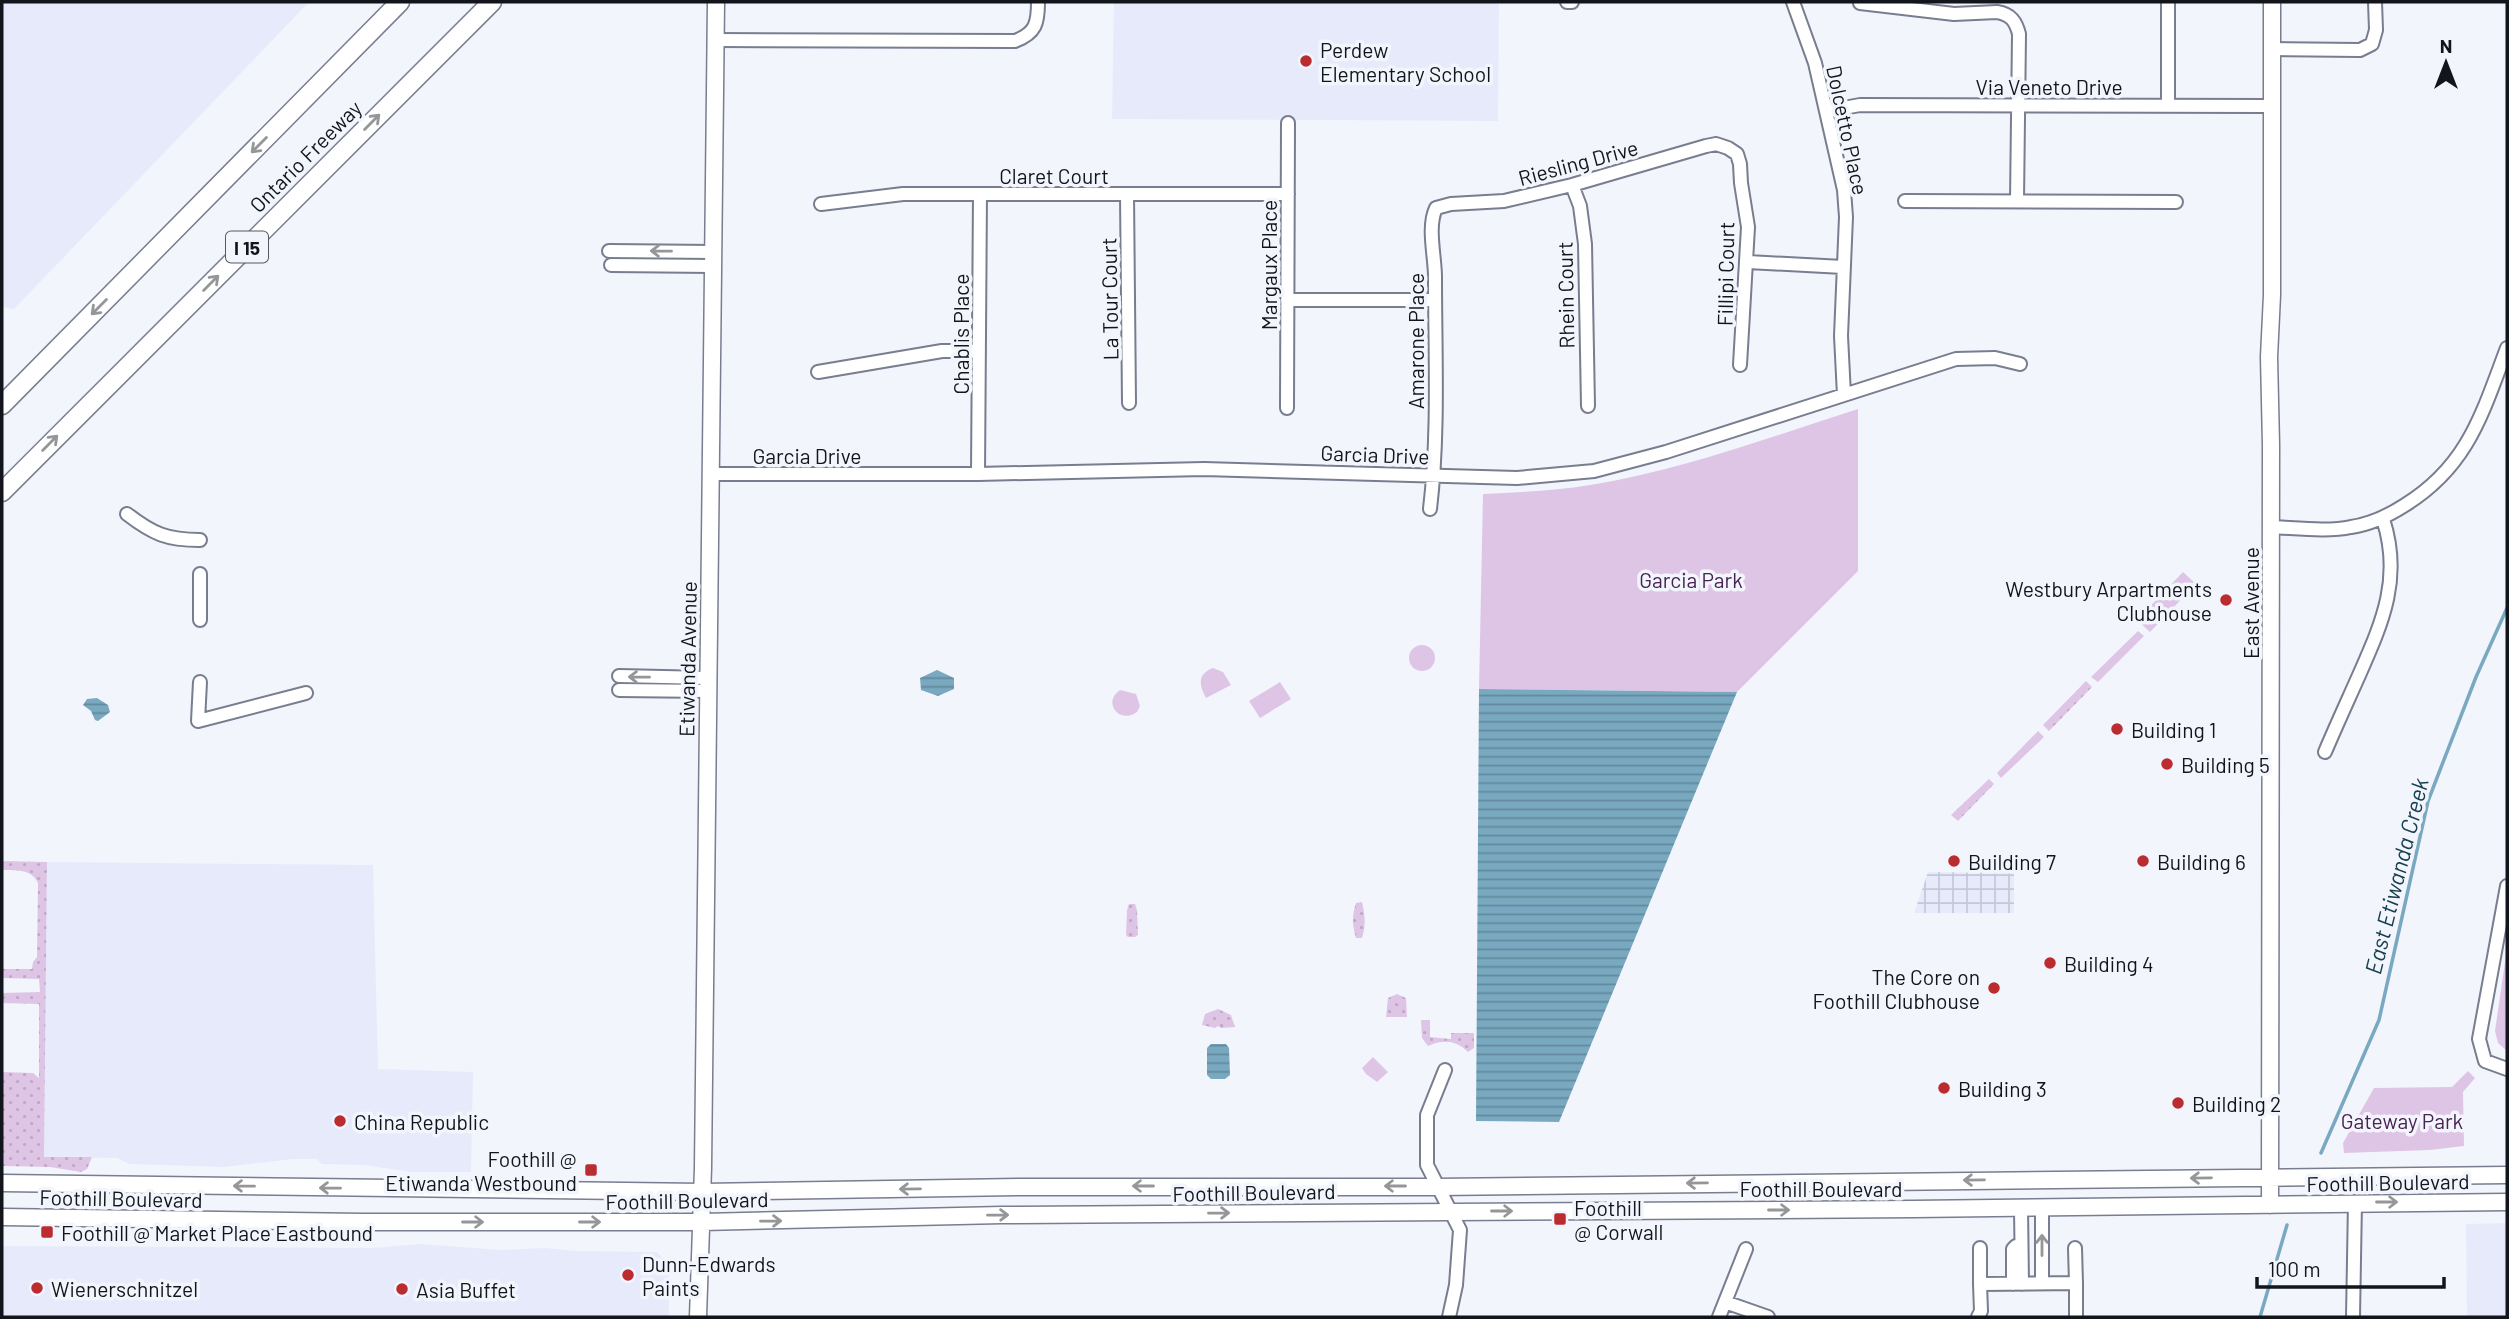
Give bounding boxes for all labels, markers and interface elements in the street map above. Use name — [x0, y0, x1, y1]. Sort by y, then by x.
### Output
north arrow — [2411, 28, 2481, 98]
text: N — [2440, 34, 2452, 57]
place label: Perdew Elementary School — [1320, 37, 1491, 86]
marker: Perdew Elementary School — [1298, 53, 1314, 69]
street label: Dolcetto Place — [1822, 63, 1874, 197]
street label: Via Veneto Drive — [1975, 74, 2123, 99]
street label: Ontario Freeway — [244, 95, 366, 217]
one-way arrow — [363, 113, 380, 130]
street label: Riesling Drive — [1515, 134, 1641, 190]
one-way arrow — [250, 136, 267, 153]
street label: Claret Court — [999, 163, 1109, 188]
street label: Margaux Place — [1256, 200, 1281, 330]
street label: Fillipi Court — [1712, 222, 1738, 326]
road number: I 15 — [226, 232, 268, 262]
street label: La Tour Court — [1095, 237, 1123, 361]
street label: Rhein Court — [1552, 241, 1578, 349]
one-way arrow — [650, 244, 673, 258]
street label: Amarone Place — [1403, 273, 1428, 409]
one-way arrow — [202, 274, 219, 291]
street label: Chablis Place — [948, 274, 973, 394]
one-way arrow — [91, 298, 108, 315]
one-way arrow — [41, 435, 58, 452]
street label: Garcia Drive — [1320, 440, 1430, 468]
street label: Garcia Drive — [753, 443, 862, 468]
street label: East Avenue — [2238, 547, 2263, 659]
park label: Garcia Park — [1639, 567, 1743, 592]
place label: Westbury Arpartments Clubhouse — [2005, 576, 2212, 625]
street label: Etiwanda Avenue — [673, 581, 701, 737]
marker: Westbury Arpartments Clubhouse — [2218, 592, 2234, 608]
one-way arrow — [627, 670, 650, 683]
place label: Building 1 — [2131, 717, 2216, 742]
marker: Building 1 — [2109, 721, 2125, 737]
place label: Building 5 — [2181, 752, 2270, 777]
marker: Building 5 — [2159, 756, 2175, 772]
water label: East Etiwanda Creek — [2358, 775, 2434, 977]
place label: Building 7 — [1968, 849, 2056, 874]
place label: Building 6 — [2157, 849, 2246, 874]
marker: Building 7 — [1946, 853, 1962, 869]
marker: Building 6 — [2135, 853, 2151, 869]
place label: Building 4 — [2064, 951, 2153, 976]
marker: Building 4 — [2042, 955, 2058, 971]
place label: The Core on Foothill Clubhouse — [1813, 964, 1980, 1013]
marker: The Core on Foothill Clubhouse — [1986, 980, 2002, 996]
place label: Building 3 — [1958, 1076, 2047, 1101]
marker: Building 3 — [1936, 1080, 1952, 1096]
place label: Building 2 — [2192, 1091, 2281, 1116]
marker: Building 2 — [2170, 1095, 2186, 1111]
park label: Gateway Park — [2341, 1108, 2463, 1133]
place label: China Republic — [354, 1109, 489, 1134]
marker: China Republic — [332, 1113, 348, 1129]
place label: Foothill @ Etiwanda Westbound — [385, 1146, 577, 1195]
marker: Foothill @ Etiwanda Westbound — [583, 1162, 599, 1178]
street label: Foothill Boulevard — [2306, 1168, 2470, 1196]
one-way arrow — [2190, 1171, 2213, 1185]
one-way arrow — [1963, 1174, 1986, 1187]
one-way arrow — [1686, 1176, 1709, 1190]
street label: Foothill Boulevard — [1739, 1176, 1903, 1201]
street label: Foothill Boulevard — [1172, 1178, 1336, 1206]
one-way arrow — [233, 1179, 256, 1193]
one-way arrow — [1131, 1179, 1154, 1193]
one-way arrow — [1383, 1179, 1406, 1193]
one-way arrow — [319, 1182, 342, 1195]
one-way arrow — [899, 1182, 922, 1195]
street label: Foothill Boulevard — [39, 1184, 203, 1212]
street label: Foothill Boulevard — [605, 1186, 769, 1214]
place label: Foothill @ Corwall — [1574, 1195, 1663, 1244]
one-way arrow — [2375, 1195, 2398, 1209]
one-way arrow — [1767, 1203, 1790, 1217]
one-way arrow — [1491, 1204, 1514, 1218]
one-way arrow — [1208, 1206, 1231, 1220]
one-way arrow — [986, 1208, 1009, 1222]
marker: Foothill @ Corwall — [1552, 1211, 1568, 1227]
one-way arrow — [759, 1214, 782, 1227]
one-way arrow — [461, 1215, 484, 1229]
one-way arrow — [578, 1215, 601, 1229]
place label: Foothill @ Market Place Eastbound — [61, 1220, 373, 1245]
marker: Foothill @ Market Place Eastbound — [39, 1224, 55, 1240]
one-way arrow — [2035, 1234, 2049, 1257]
scale bar — [2257, 1246, 2444, 1290]
place label: Dunn-Edwards Paints — [642, 1251, 776, 1300]
text: 100 m — [2268, 1256, 2321, 1281]
marker: Dunn-Edwards Paints — [620, 1267, 636, 1283]
place label: Wienerschnitzel — [51, 1276, 198, 1301]
place label: Asia Buffet — [416, 1277, 516, 1302]
marker: Wienerschnitzel — [29, 1280, 45, 1296]
marker: Asia Buffet — [394, 1281, 410, 1297]

